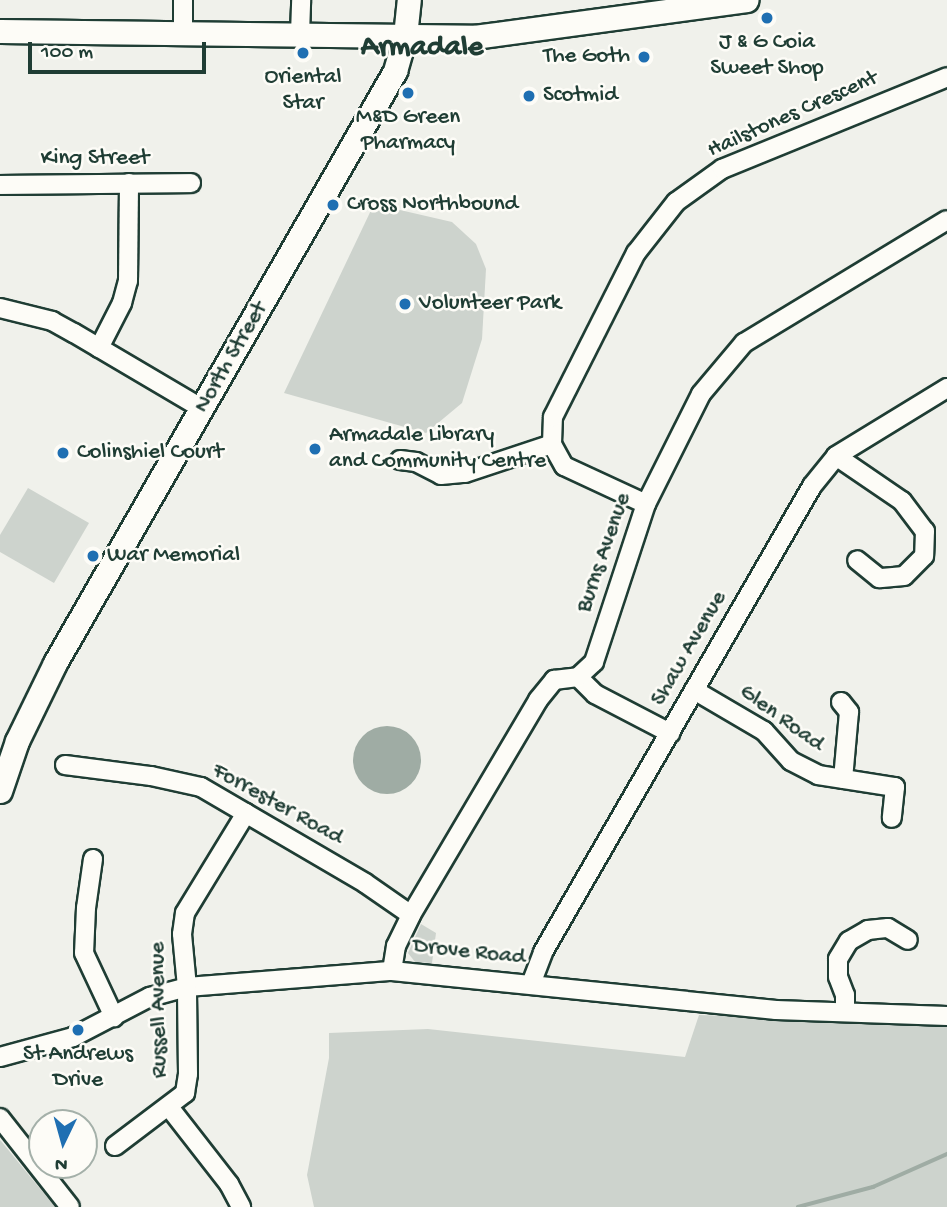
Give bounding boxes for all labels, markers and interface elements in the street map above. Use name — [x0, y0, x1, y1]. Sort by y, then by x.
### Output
marker: J & G Coia Sweet Shop — [759, 10, 775, 26]
scale bar — [32, 28, 210, 72]
place label: J & G Coia Sweet Shop — [710, 29, 824, 83]
district label: Armadale — [361, 31, 483, 67]
text: 100 m — [41, 41, 93, 66]
place label: The Goth — [543, 43, 630, 71]
marker: Oriental Star — [295, 45, 311, 61]
marker: The Goth — [636, 49, 652, 65]
place label: Oriental Star — [265, 64, 341, 118]
street label: Hailstones Crescent — [704, 65, 882, 165]
place label: Scotmid — [543, 82, 618, 110]
marker: M&D Green Pharmacy — [400, 85, 416, 101]
marker: Scotmid — [521, 88, 537, 104]
place label: M&D Green Pharmacy — [356, 104, 460, 158]
street label: King Street — [41, 145, 149, 173]
place label: Cross Northbound — [347, 191, 518, 219]
marker: Cross Northbound — [325, 197, 341, 213]
place label: Volunteer Park — [419, 290, 561, 318]
marker: Volunteer Park — [397, 296, 413, 312]
street label: North Street — [189, 298, 275, 418]
place label: Armadale Library and Community Centre — [329, 422, 546, 476]
place label: Colinshiel Court — [77, 439, 223, 467]
marker: Armadale Library and Community Centre — [307, 441, 323, 457]
marker: Colinshiel Court — [55, 445, 71, 461]
street label: Burns Avenue — [572, 490, 638, 616]
place label: War Memorial — [107, 542, 240, 570]
marker: War Memorial — [85, 548, 101, 564]
street label: Shaw Avenue — [646, 587, 734, 711]
street label: Glen Road — [733, 679, 829, 759]
street label: Forrester Road — [207, 758, 347, 852]
street label: Drove Road — [411, 933, 527, 973]
street label: Russell Avenue — [145, 942, 175, 1078]
marker: St Andrews Drive — [70, 1022, 86, 1038]
place label: St Andrews Drive — [23, 1041, 133, 1095]
north arrow — [28, 1109, 98, 1179]
text: N — [54, 1151, 68, 1175]

